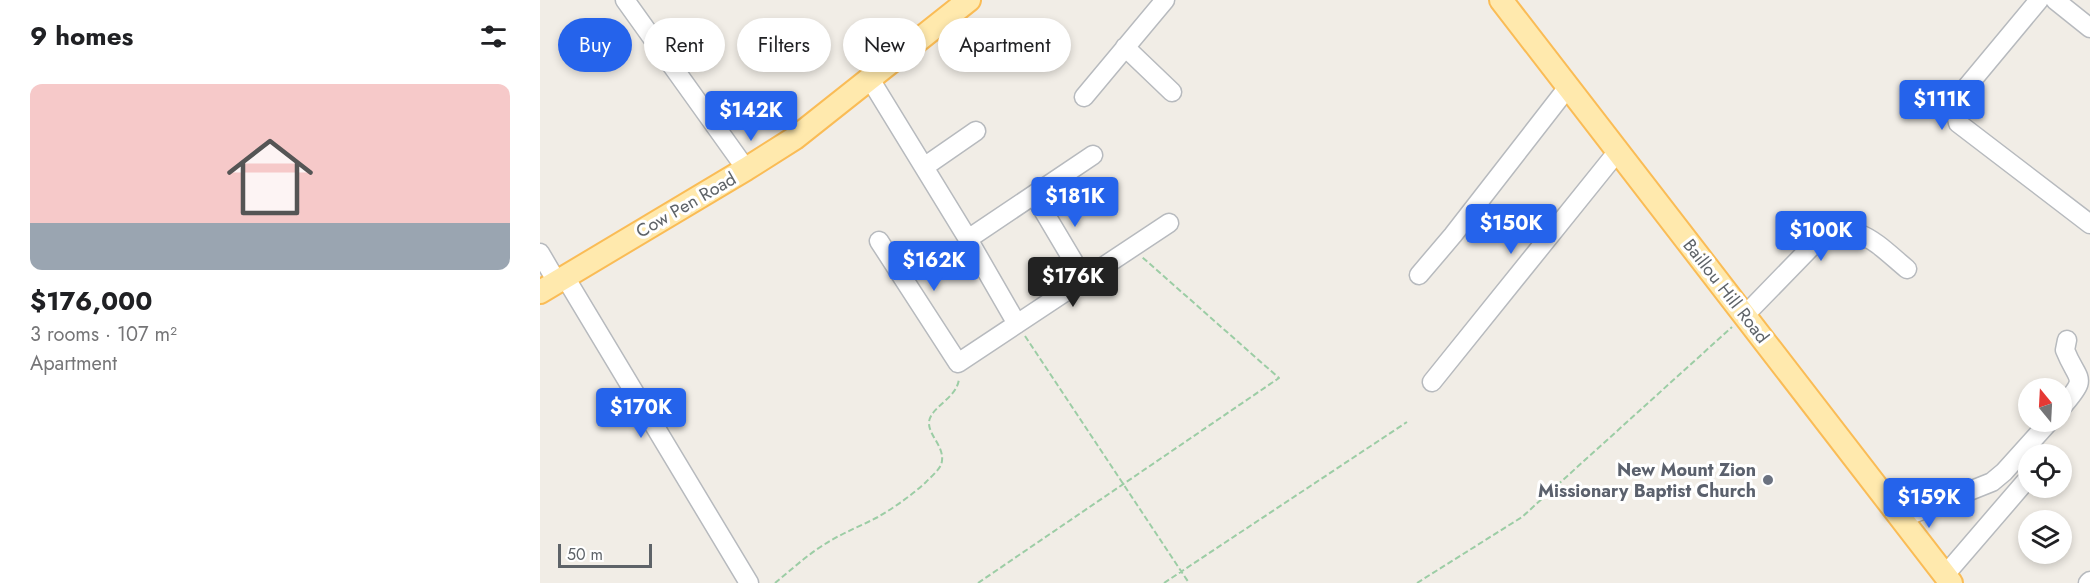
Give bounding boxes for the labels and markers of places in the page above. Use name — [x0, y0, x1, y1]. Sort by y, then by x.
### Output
pin: $111K — [1900, 80, 1984, 131]
pin: $142K — [709, 91, 793, 142]
pin: $181K — [1033, 177, 1117, 228]
pin: $150K — [1469, 204, 1553, 255]
pin: $100K — [1779, 211, 1863, 262]
pin: $162K — [892, 241, 976, 292]
pin: $176K — [1031, 257, 1115, 308]
pin: $170K — [599, 388, 683, 439]
place label: New Mount Zion Missionary Baptist Church — [1538, 457, 1756, 504]
marker: New Mount Zion Missionary Baptist Church — [1761, 473, 1775, 487]
pin: $159K — [1887, 478, 1971, 529]

